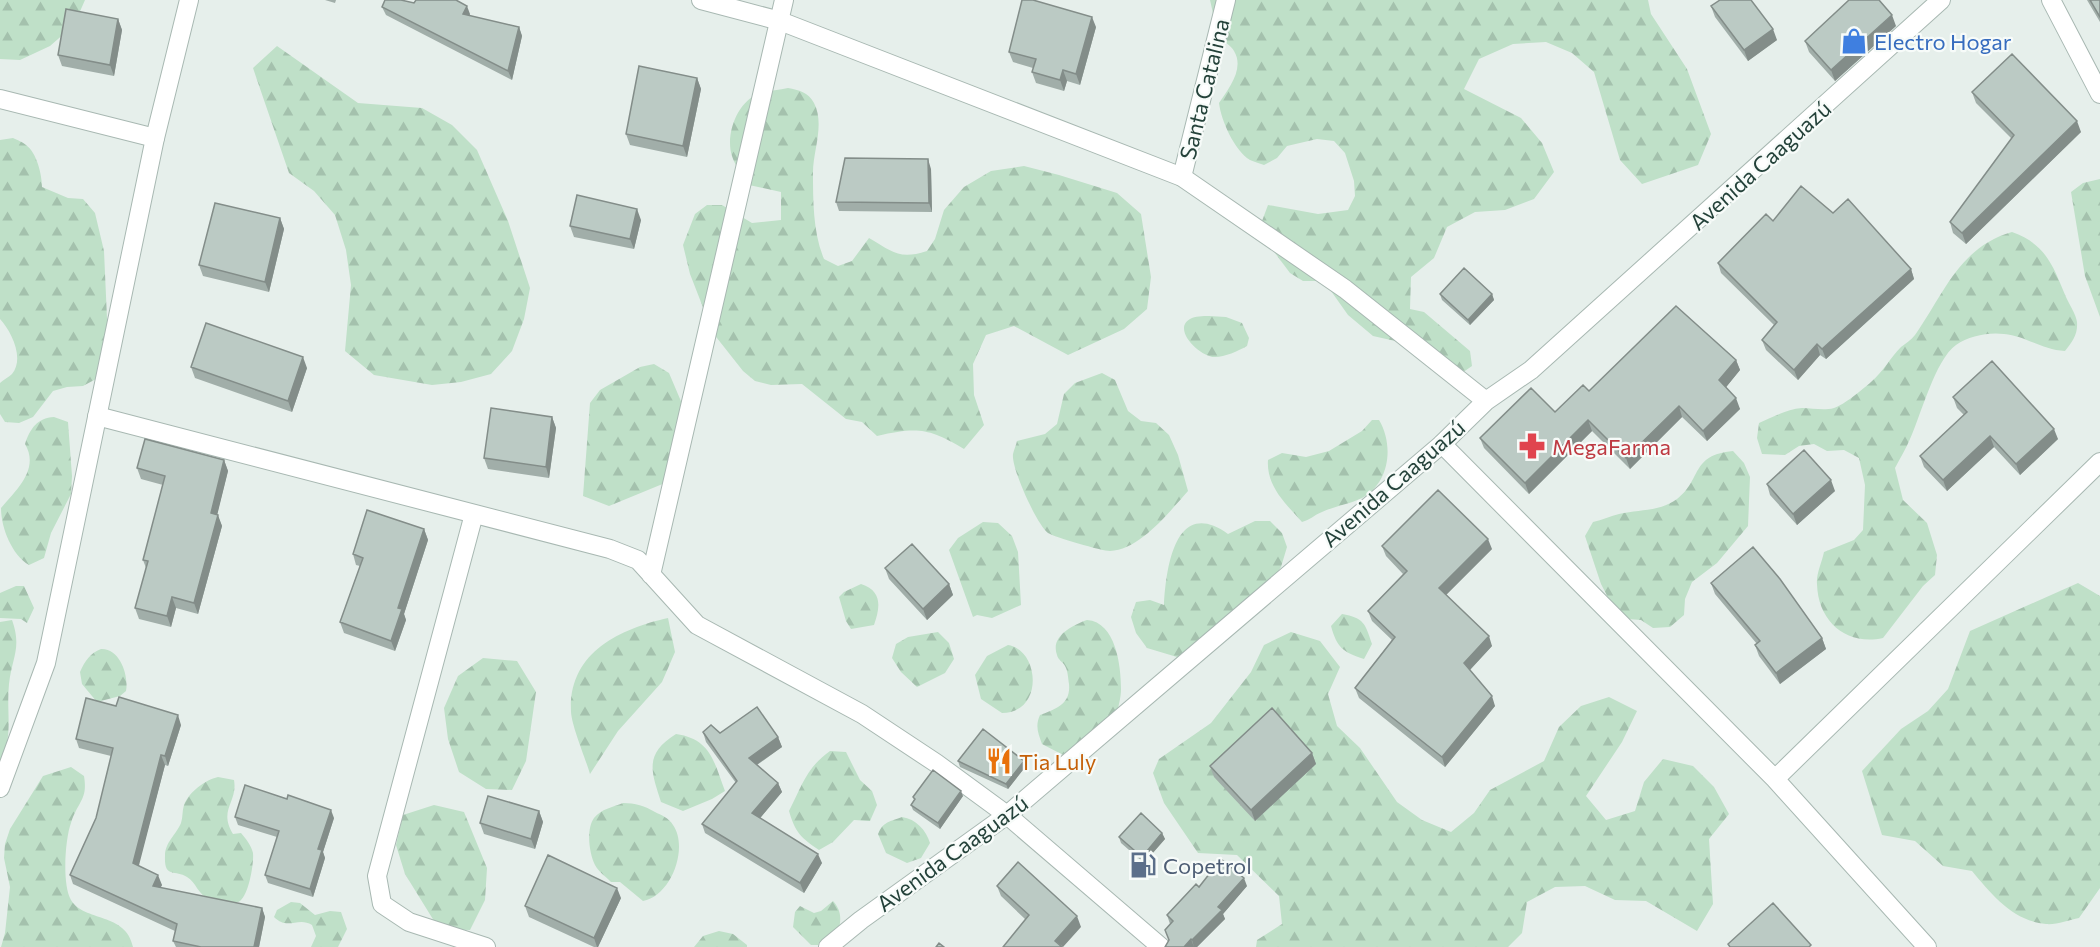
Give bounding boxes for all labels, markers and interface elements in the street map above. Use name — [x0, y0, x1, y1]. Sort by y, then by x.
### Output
street label: Santa Catalina — [1173, 16, 1235, 162]
shop icon: Electro Hogar — [1839, 26, 1869, 56]
place label: Electro Hogar — [1874, 28, 2012, 55]
street label: Avenida Caaguazú — [1684, 95, 1836, 235]
street label: Avenida Caaguazú — [1316, 414, 1470, 552]
pharmacy icon: MegaFarma — [1517, 431, 1547, 461]
place label: MegaFarma — [1552, 433, 1671, 460]
restaurant icon: Tia Luly — [984, 746, 1014, 776]
place label: Tia Luly — [1019, 748, 1096, 775]
street label: Avenida Caaguazú — [871, 789, 1033, 917]
fuel station icon: Copetrol — [1128, 850, 1158, 880]
place label: Copetrol — [1163, 852, 1252, 879]

